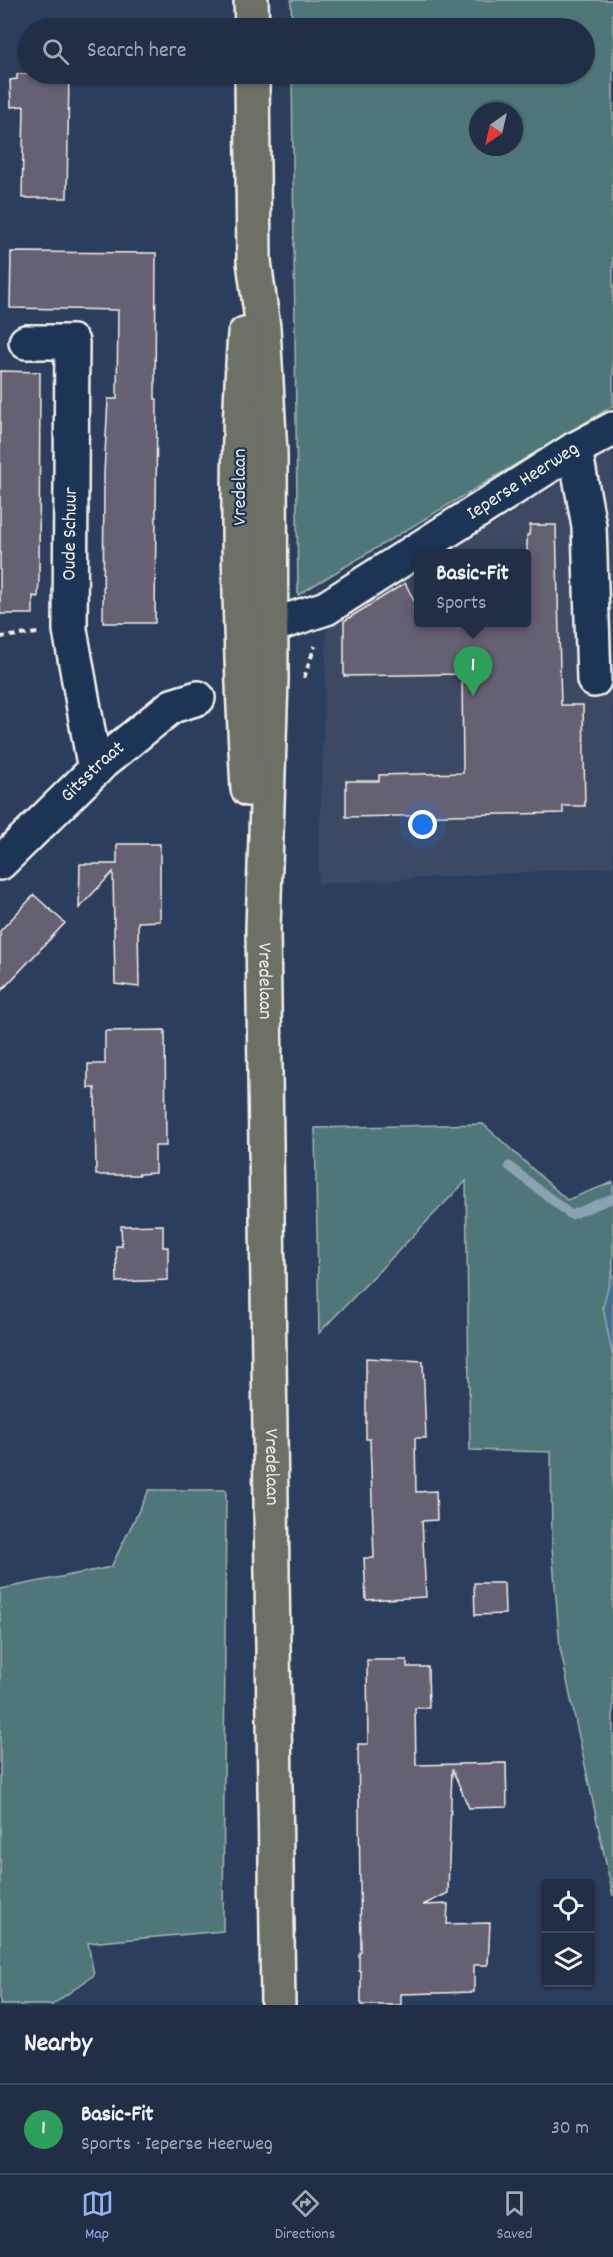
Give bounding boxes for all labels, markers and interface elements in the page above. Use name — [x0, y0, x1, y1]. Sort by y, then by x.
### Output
search box — [18, 18, 595, 84]
icon: search — [39, 35, 72, 68]
text: Search here — [87, 36, 186, 67]
north arrow — [469, 102, 523, 156]
street label: Ieperse Heerweg — [462, 436, 585, 528]
street label: Vredelaan — [227, 449, 255, 525]
street label: Oude Schuur — [56, 486, 86, 581]
popup — [414, 549, 531, 627]
text: Basic-Fit — [436, 559, 509, 590]
text: Sports — [436, 590, 486, 618]
pin: 1 — [454, 646, 492, 696]
street label: Gitsstraat — [55, 735, 131, 810]
your location — [408, 810, 437, 839]
street label: Vredelaan — [249, 942, 278, 1020]
street label: Vredelaan — [256, 1428, 285, 1506]
map controls — [541, 1879, 595, 1987]
button: locate — [541, 1879, 595, 1933]
button: layers — [541, 1933, 595, 1987]
text: Nearby — [24, 2026, 92, 2063]
text: Basic-Fit — [81, 2100, 153, 2131]
text: 1 — [41, 2115, 46, 2143]
text: 30 m — [551, 2115, 589, 2143]
text: Sports · Ieperse Heerweg — [81, 2131, 273, 2159]
tab: Map — [81, 2187, 114, 2246]
tab: Directions — [275, 2187, 335, 2246]
tab: Saved — [497, 2187, 532, 2246]

